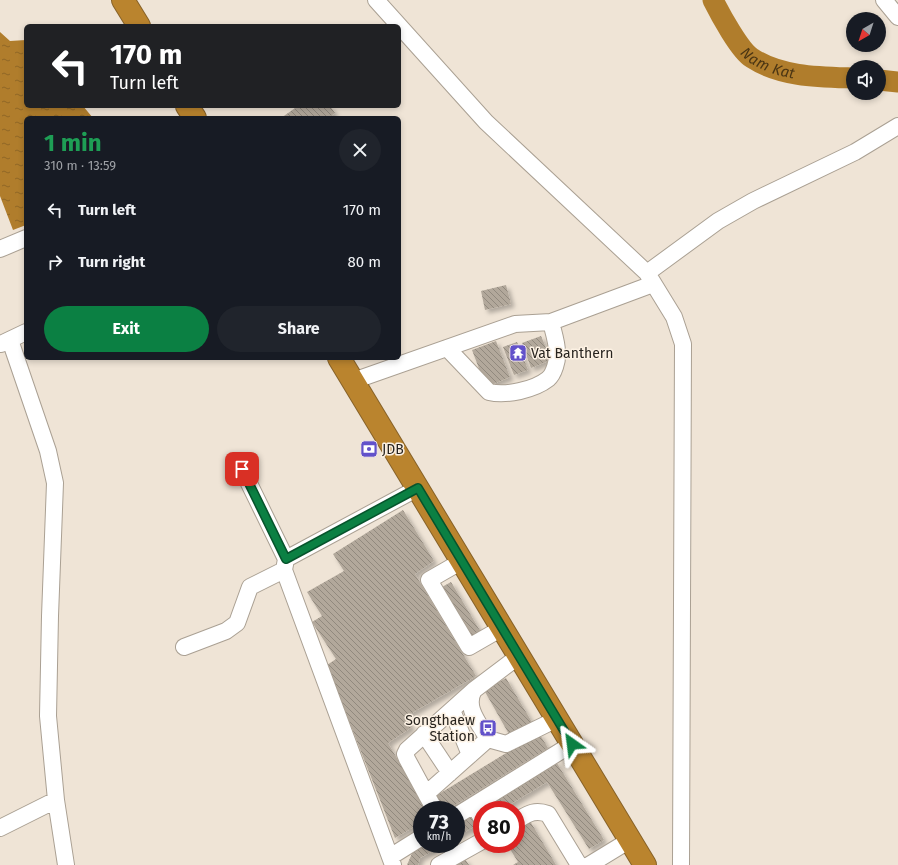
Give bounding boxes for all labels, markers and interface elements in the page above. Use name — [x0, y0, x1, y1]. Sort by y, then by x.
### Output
north arrow — [846, 12, 886, 52]
map controls — [846, 12, 886, 100]
text: 170 m — [110, 38, 182, 71]
icon: left — [44, 40, 96, 92]
water label: Nam Kat — [737, 44, 797, 83]
button: sound — [846, 60, 886, 100]
text: Turn left — [110, 72, 179, 94]
text: 1 min — [44, 129, 102, 157]
button: close — [339, 129, 381, 171]
text: 310 m · 13:59 — [44, 158, 116, 173]
icon: left — [44, 199, 66, 221]
text: Turn left — [78, 201, 136, 219]
text: 170 m — [343, 201, 381, 219]
icon: right — [44, 251, 66, 273]
text: Turn right — [78, 253, 145, 271]
text: 80 m — [348, 253, 381, 271]
button: Exit — [44, 306, 209, 352]
button: Share — [217, 306, 381, 352]
temple icon: Vat Banthern — [508, 343, 528, 363]
place label: Vat Banthern — [531, 345, 613, 362]
bank icon: JDB — [359, 439, 379, 459]
place label: JDB — [382, 441, 404, 458]
pin — [225, 452, 259, 486]
icon: arrive — [231, 458, 253, 480]
place label: Songthaew Station — [405, 712, 475, 745]
bus stop icon: Songthaew Station — [478, 718, 498, 738]
position arrow — [551, 723, 593, 765]
speed limit sign: 80 — [473, 801, 525, 853]
text: 73 — [429, 810, 449, 834]
text: km/h — [427, 831, 451, 843]

